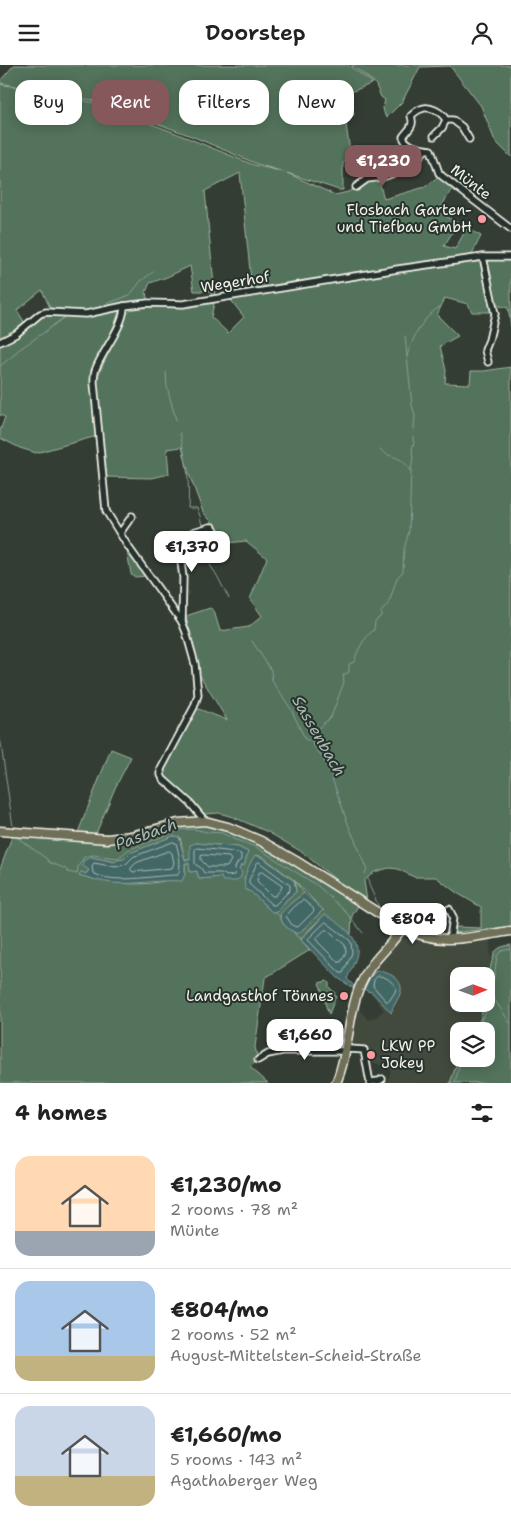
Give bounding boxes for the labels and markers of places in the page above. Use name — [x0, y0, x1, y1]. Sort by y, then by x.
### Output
pin: €1,230 — [342, 145, 424, 187]
place label: Flosbach Garten- und Tiefbau GmbH — [337, 200, 472, 237]
marker: Flosbach Garten- und Tiefbau GmbH — [476, 213, 488, 225]
pin: €1,370 — [151, 531, 233, 573]
pin: €804 — [383, 903, 443, 945]
place label: Landgasthof Tönnes — [186, 986, 334, 1006]
marker: Landgasthof Tönnes — [338, 990, 350, 1002]
pin: €1,660 — [264, 1019, 346, 1061]
place label: LKW PP Jokey — [381, 1036, 436, 1073]
marker: LKW PP Jokey — [365, 1049, 377, 1061]

